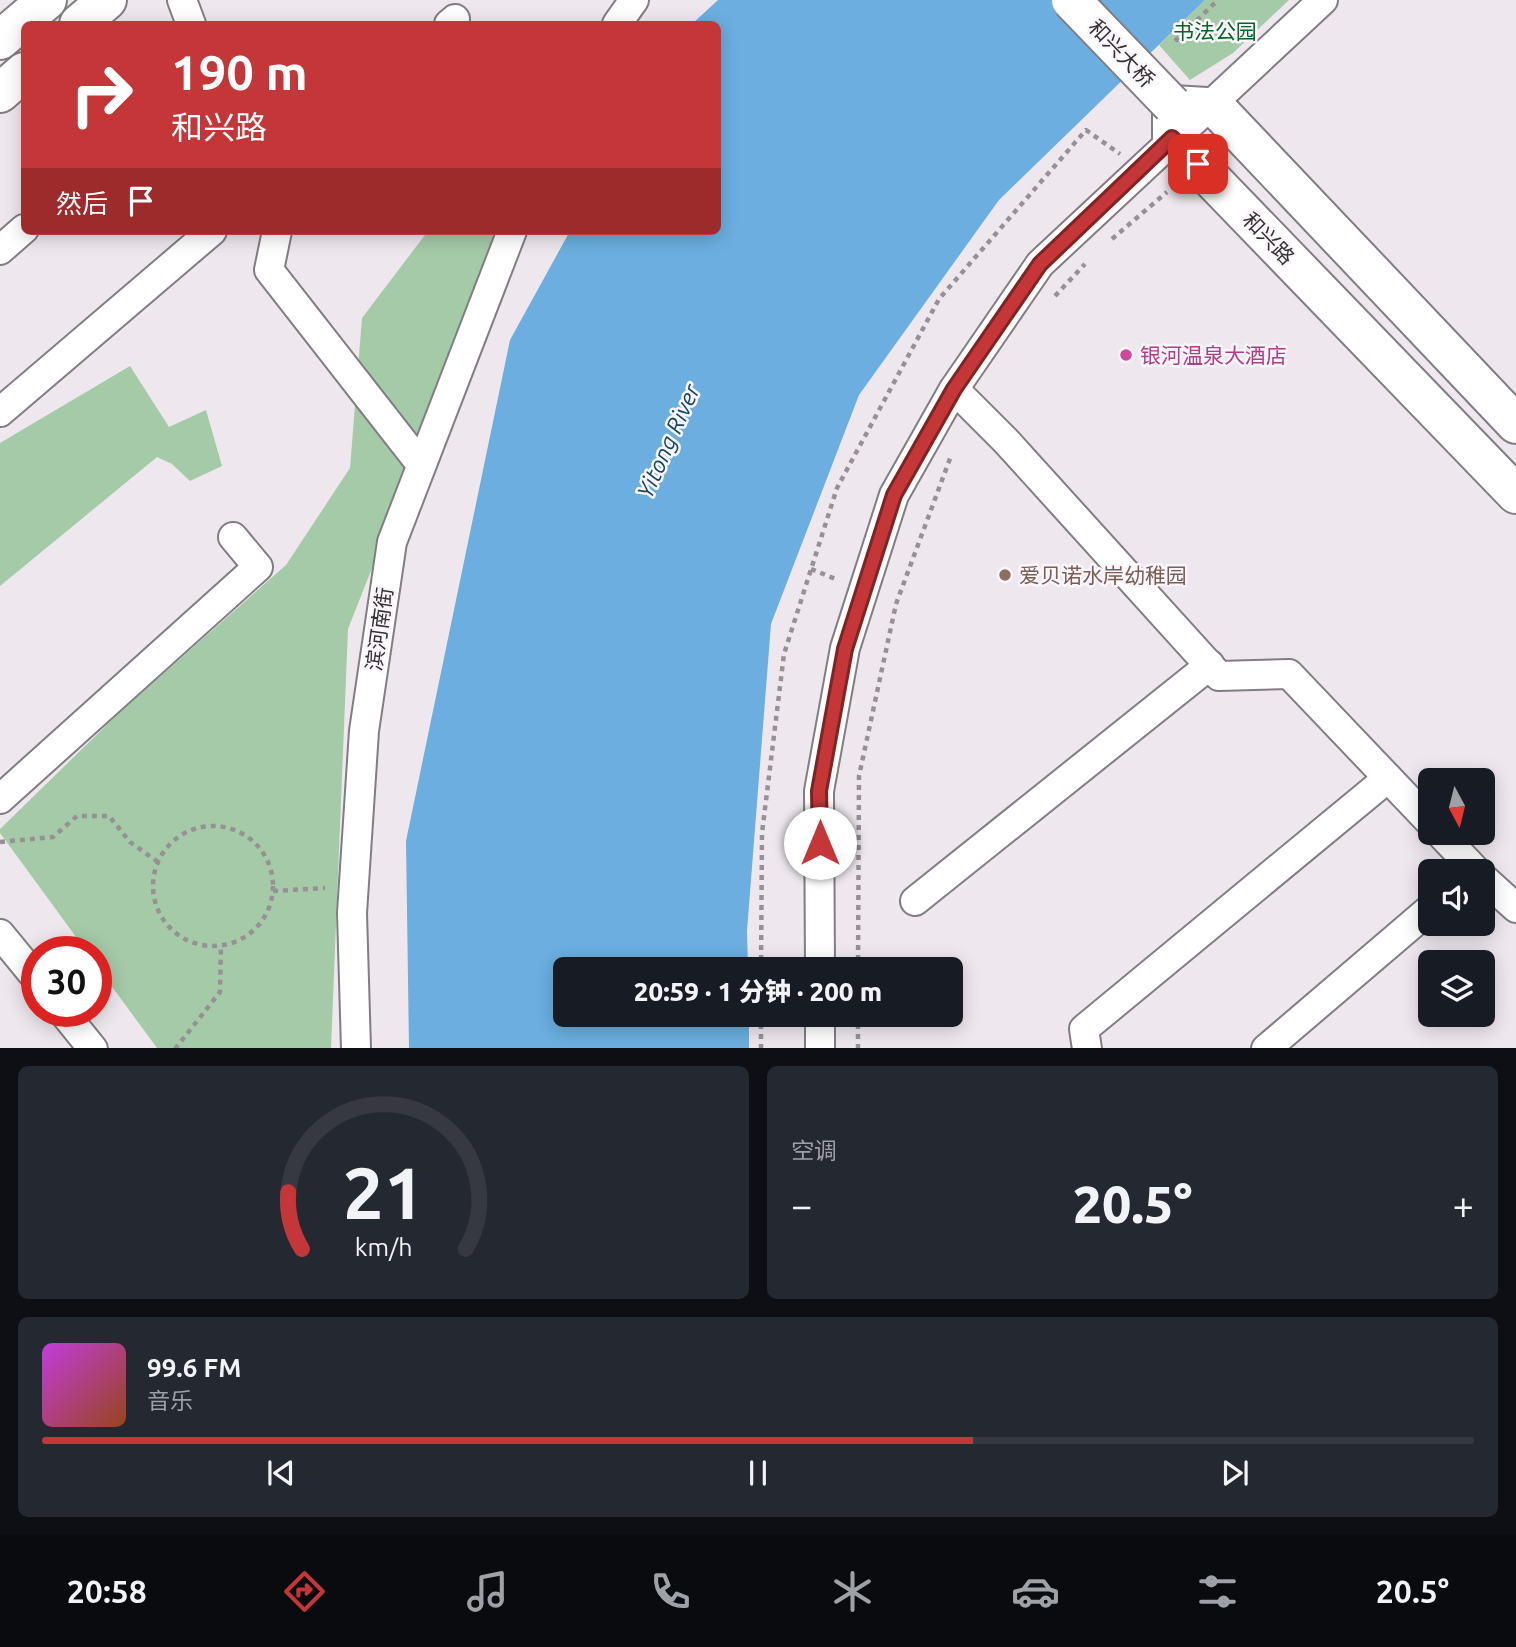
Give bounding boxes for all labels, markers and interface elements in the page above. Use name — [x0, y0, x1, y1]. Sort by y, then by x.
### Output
street label: 和兴大桥 — [1084, 14, 1160, 92]
park label: 书法公园 — [1173, 19, 1257, 43]
text: 190 m — [171, 44, 308, 99]
icon: right — [56, 49, 147, 140]
text: 和兴路 — [171, 109, 267, 145]
pin — [1168, 134, 1228, 194]
icon: arrive — [1179, 145, 1217, 183]
icon: arrive — [122, 182, 160, 220]
text: 然后 — [56, 189, 108, 218]
street label: 和兴路 — [1238, 207, 1300, 269]
place label: 银河温泉大酒店 — [1140, 343, 1287, 367]
marker: 银河温泉大酒店 — [1118, 347, 1134, 363]
water label: Yitong River — [632, 379, 705, 502]
place label: 爱贝诺水岸幼稚园 — [1019, 563, 1187, 587]
marker: 爱贝诺水岸幼稚园 — [997, 567, 1013, 583]
street label: 滨河南街 — [361, 586, 397, 672]
north arrow — [1418, 768, 1494, 845]
map controls — [1418, 768, 1495, 1027]
position arrow — [783, 806, 857, 880]
button: sound — [1418, 859, 1495, 936]
speed limit sign: 30 — [21, 936, 112, 1027]
button: layers — [1418, 950, 1495, 1027]
text: 20:59 · 1 分钟 · 200 m — [634, 977, 882, 1006]
text: 空调 — [791, 1138, 837, 1163]
text: 21 — [342, 1151, 425, 1233]
text: 20.5° — [1073, 1175, 1192, 1233]
text: − — [791, 1184, 812, 1226]
text: + — [1453, 1184, 1474, 1226]
text: km/h — [355, 1232, 412, 1260]
text: 99.6 FM — [147, 1353, 241, 1382]
text: 音乐 — [147, 1388, 193, 1413]
icon: previous — [262, 1454, 300, 1492]
icon: pause — [739, 1454, 777, 1492]
icon: next — [1216, 1454, 1254, 1492]
icon: directions — [280, 1567, 329, 1616]
icon: music — [463, 1567, 512, 1616]
icon: phone — [646, 1567, 695, 1616]
icon: climate — [828, 1567, 877, 1616]
icon: car — [1011, 1567, 1060, 1616]
icon: filters — [1193, 1567, 1242, 1616]
text: 20:58 — [67, 1573, 147, 1609]
text: 20.5° — [1376, 1573, 1449, 1609]

